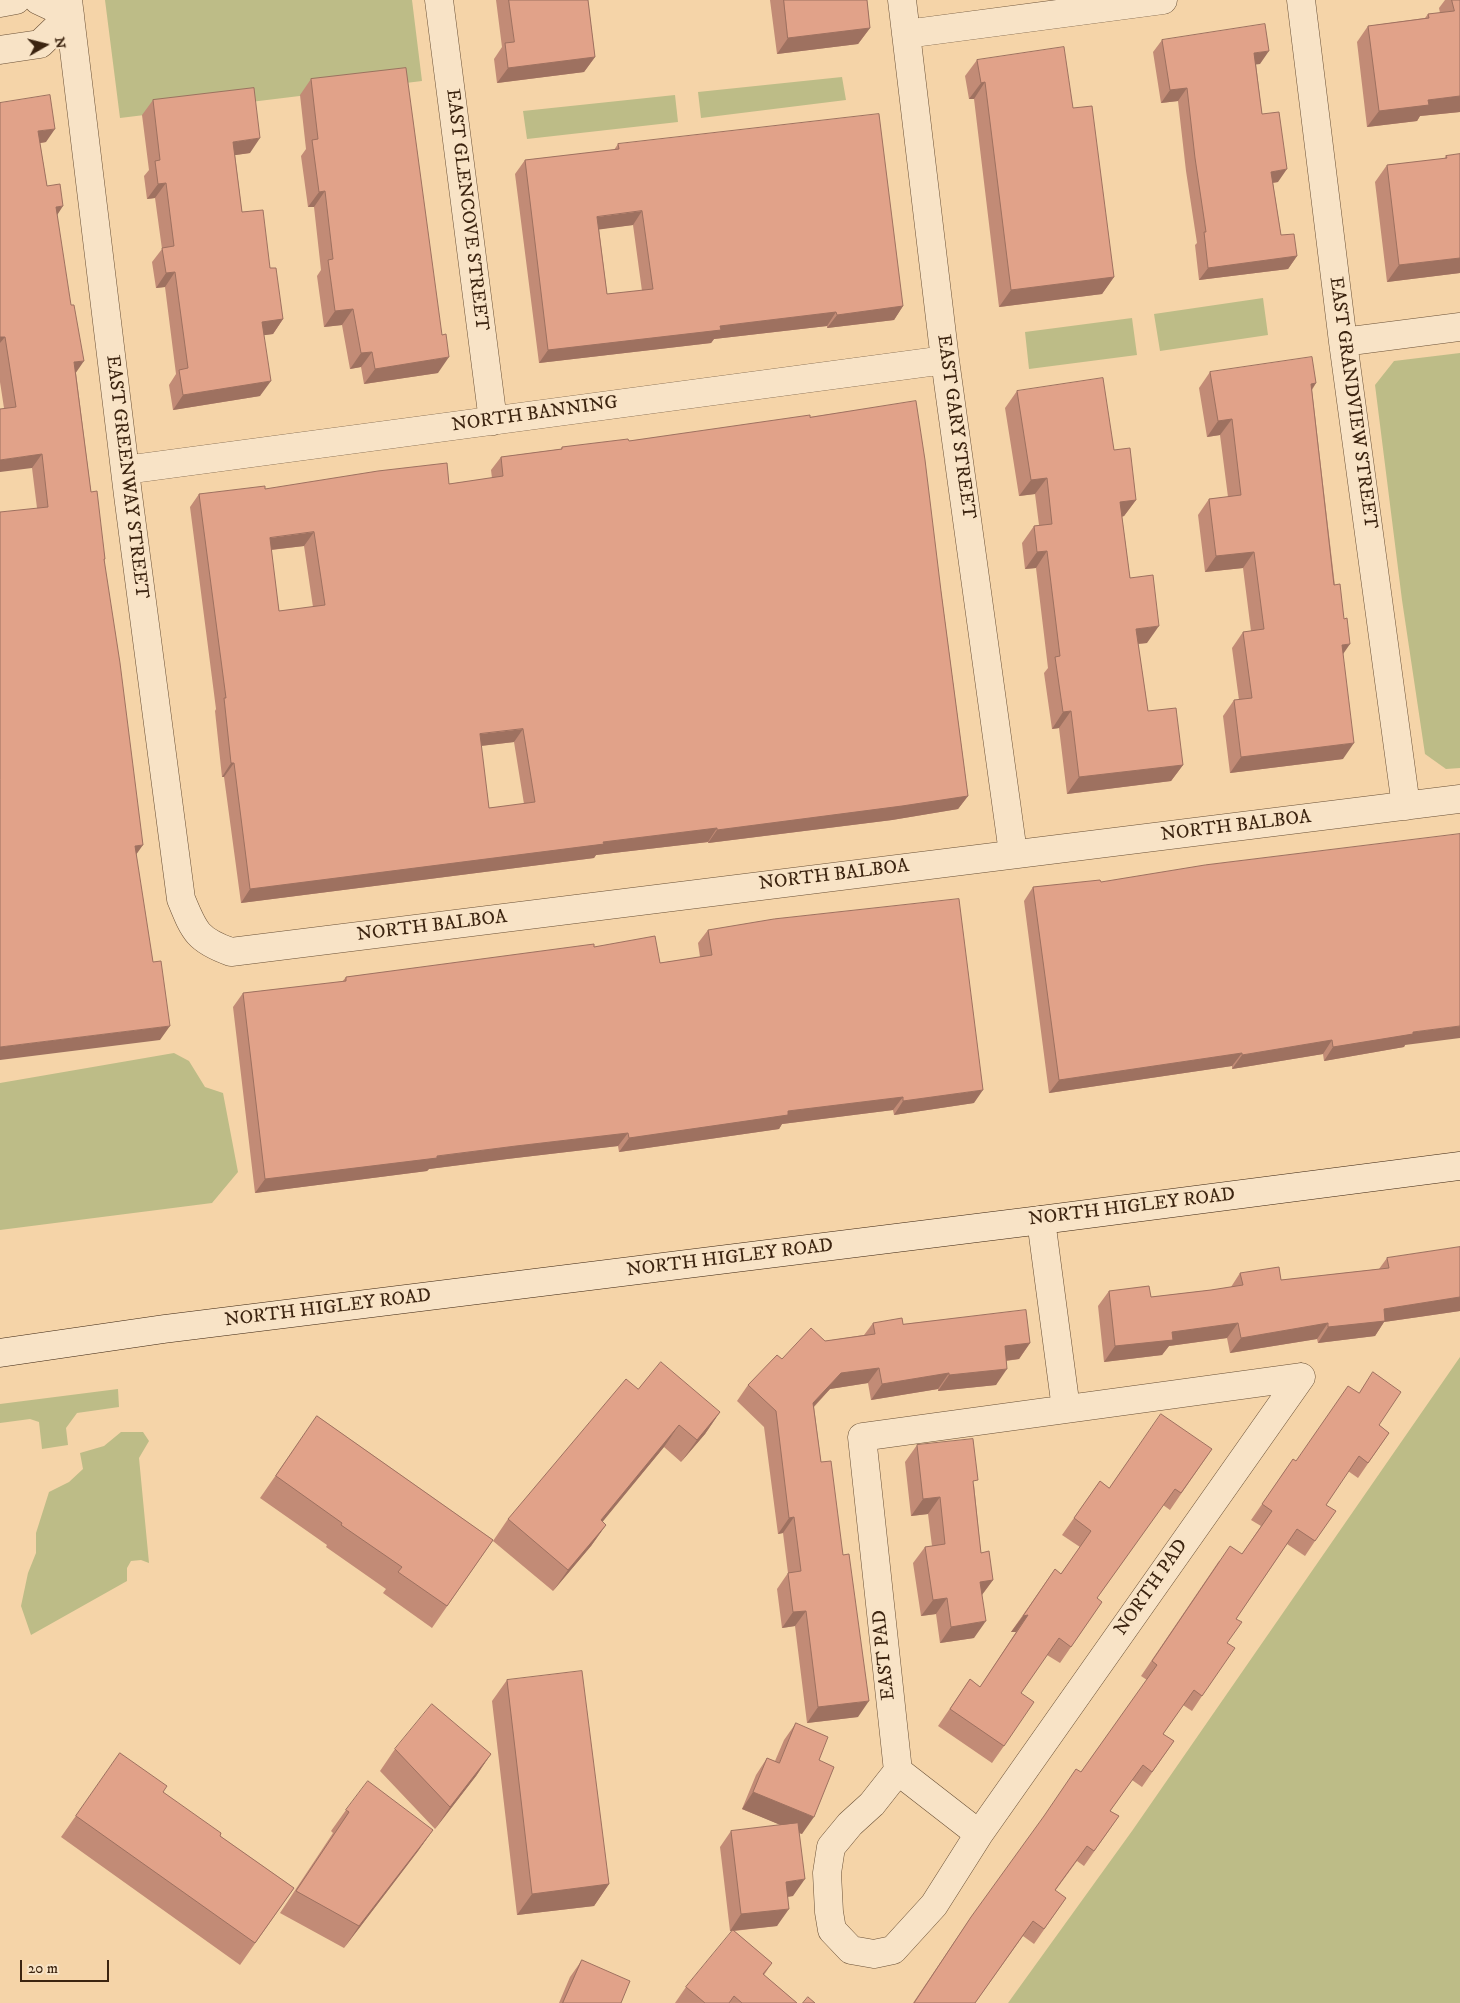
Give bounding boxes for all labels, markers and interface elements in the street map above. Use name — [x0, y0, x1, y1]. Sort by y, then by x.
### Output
north arrow — [20, 20, 70, 70]
text: N — [50, 36, 70, 50]
street label: EAST GLENCOVE STREET — [440, 88, 492, 332]
street label: EAST GRANDVIEW STREET — [1323, 275, 1381, 531]
street label: EAST GARY STREET — [931, 333, 979, 521]
street label: EAST GREENWAY STREET — [100, 354, 152, 600]
street label: NORTH BANNING — [450, 392, 620, 438]
street label: NORTH BALBOA — [1160, 806, 1312, 848]
street label: NORTH BALBOA — [758, 855, 910, 897]
street label: NORTH BALBOA — [356, 906, 508, 948]
street label: NORTH HIGLEY ROAD — [1027, 1184, 1237, 1232]
street label: NORTH HIGLEY ROAD — [625, 1235, 835, 1283]
street label: NORTH HIGLEY ROAD — [223, 1285, 433, 1333]
street label: NORTH PAD — [1110, 1535, 1194, 1641]
street label: EAST PAD — [869, 1609, 901, 1701]
scale bar — [22, 1950, 111, 1982]
text: 20 m — [28, 1959, 58, 1978]

